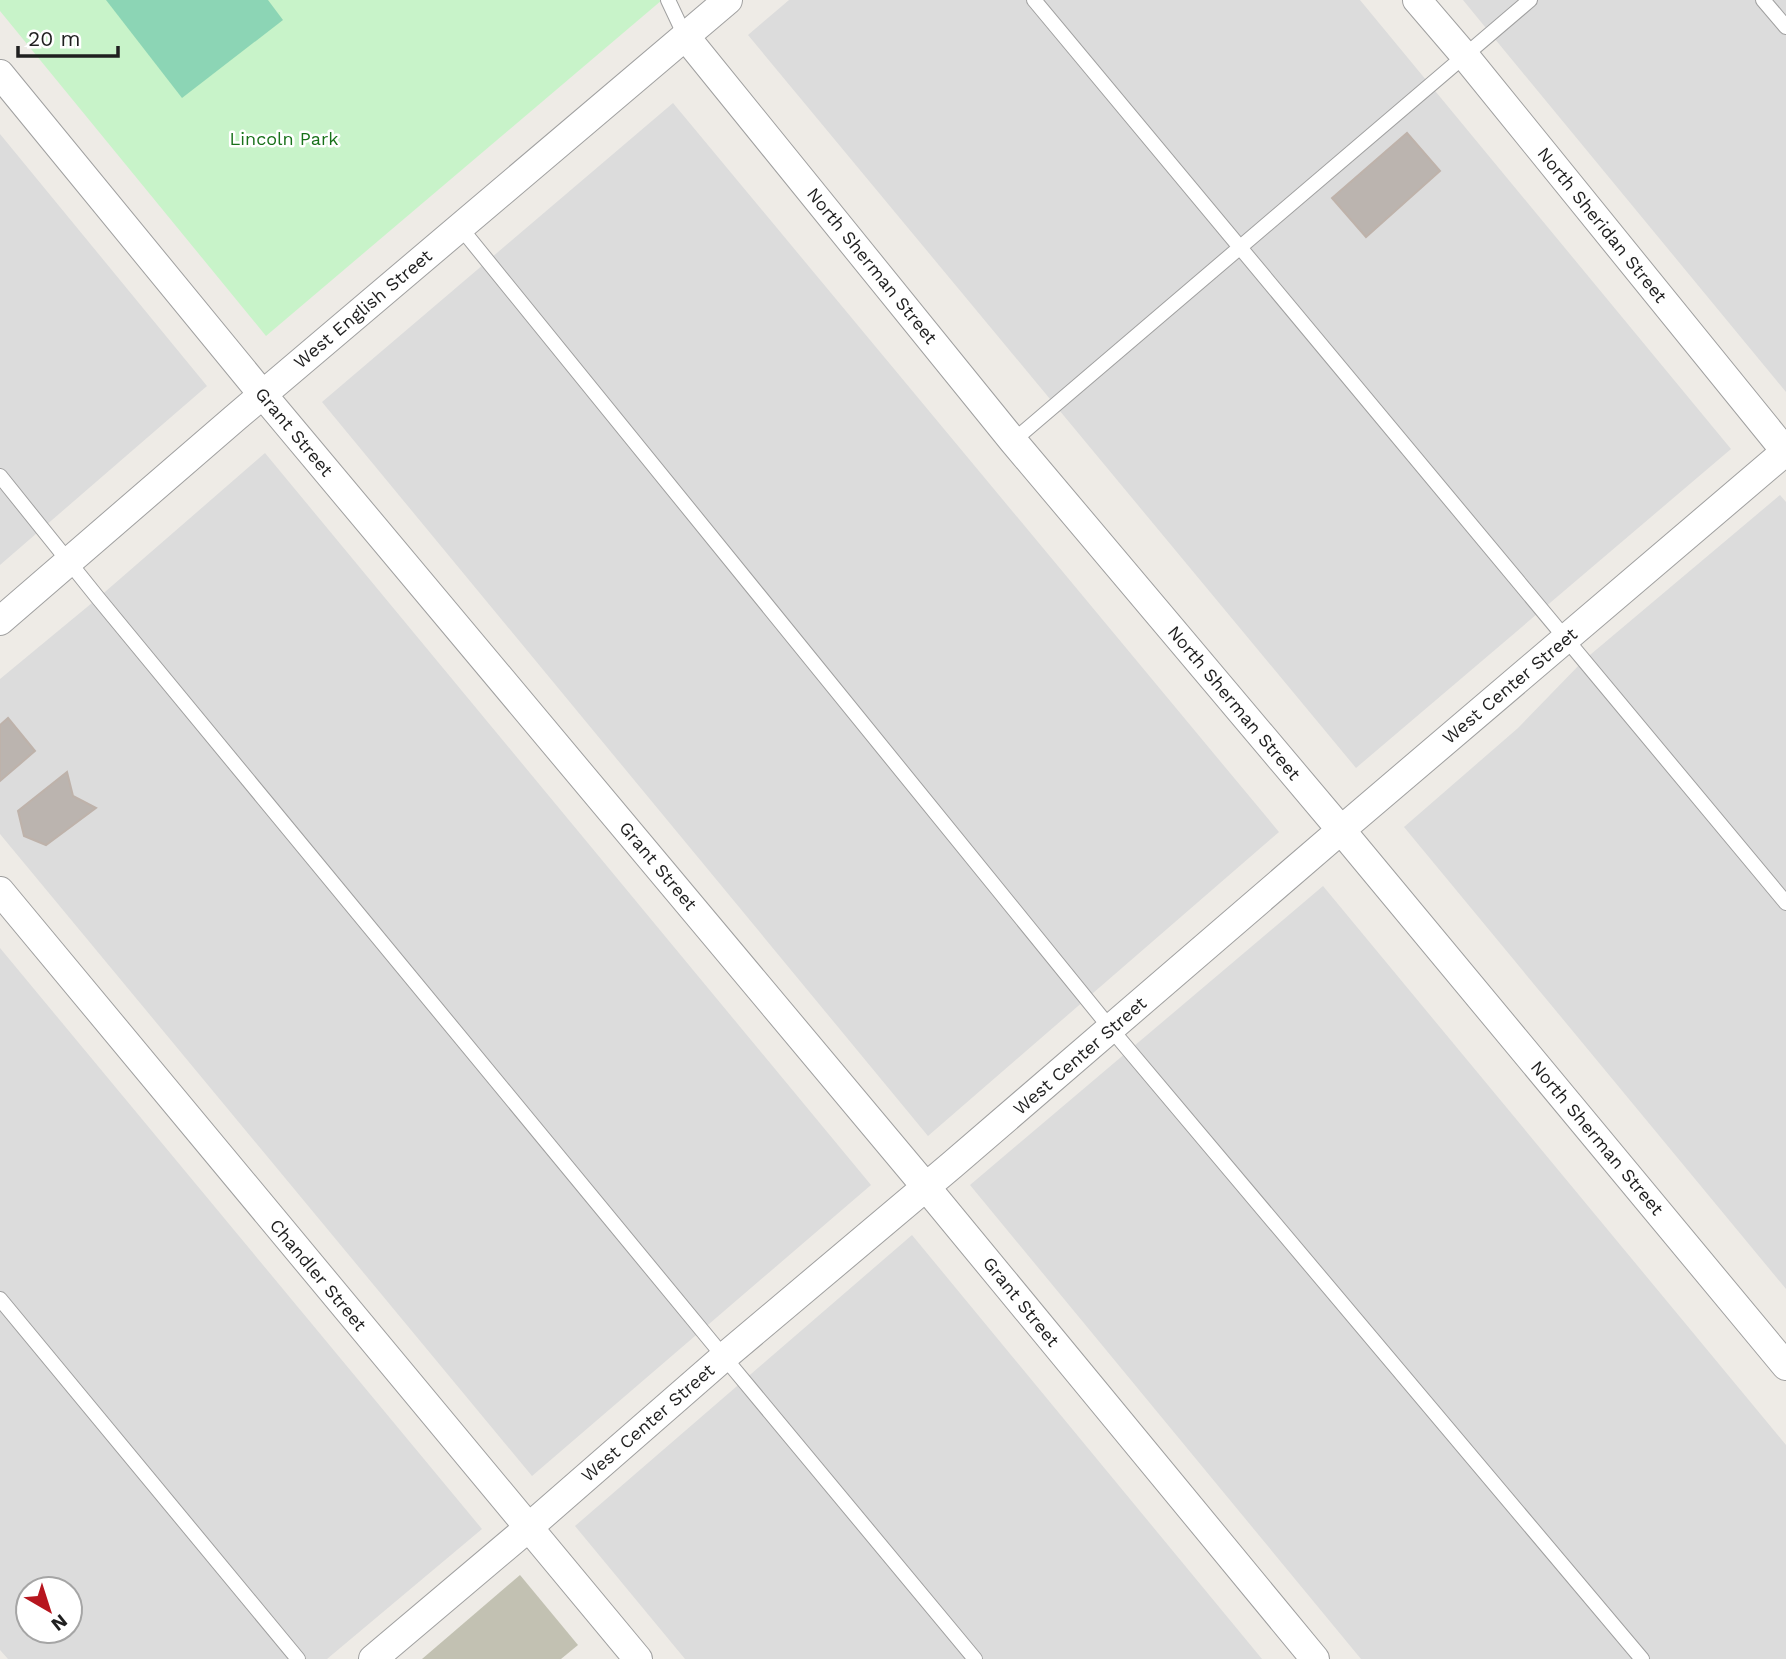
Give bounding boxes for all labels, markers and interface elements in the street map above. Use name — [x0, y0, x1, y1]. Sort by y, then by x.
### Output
scale bar — [18, 14, 117, 58]
text: 20 m — [28, 26, 80, 51]
park label: Lincoln Park — [229, 128, 339, 149]
street label: North Sheridan Street — [1533, 143, 1672, 307]
street label: North Sherman Street — [803, 183, 942, 348]
street label: West English Street — [289, 244, 436, 372]
street label: Grant Street — [251, 383, 338, 481]
street label: North Sherman Street — [1164, 621, 1305, 784]
street label: West Center Street — [1438, 623, 1582, 748]
street label: Grant Street — [615, 817, 702, 915]
street label: West Center Street — [1009, 992, 1151, 1119]
street label: North Sherman Street — [1527, 1056, 1668, 1219]
street label: Chandler Street — [266, 1215, 371, 1335]
street label: Grant Street — [979, 1253, 1064, 1351]
street label: West Center Street — [577, 1359, 719, 1486]
north arrow — [14, 1575, 84, 1645]
text: N — [47, 1609, 72, 1636]

